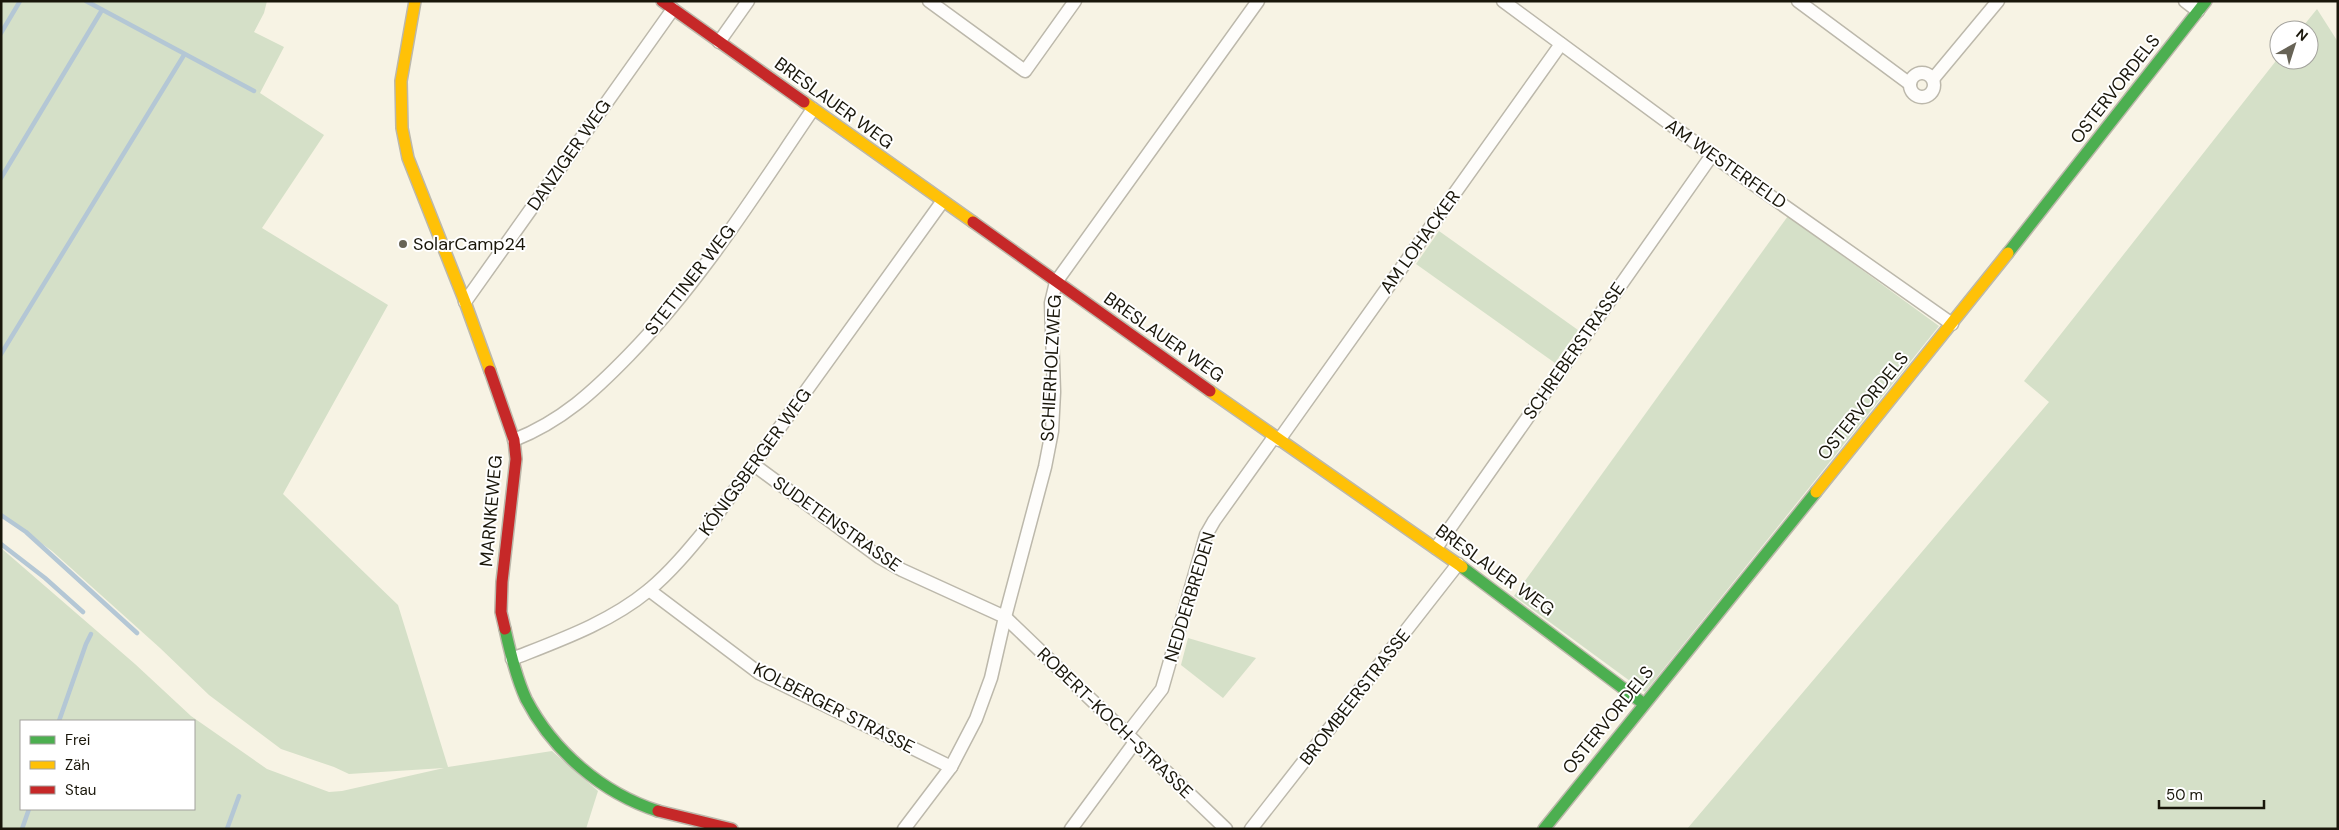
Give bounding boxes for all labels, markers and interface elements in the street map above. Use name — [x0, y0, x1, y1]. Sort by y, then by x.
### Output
north arrow — [2269, 20, 2319, 70]
text: N — [2293, 25, 2312, 45]
street label: OSTERVORDELS — [2065, 29, 2165, 149]
street label: BRESLAUER WEG — [770, 52, 898, 154]
street label: DANZIGER WEG — [522, 95, 616, 215]
street label: AM WESTERFELD — [1661, 113, 1791, 215]
street label: AM LOHACKER — [1374, 186, 1466, 298]
street label: STETTINER WEG — [639, 220, 741, 340]
place label: SolarCamp24 — [413, 232, 526, 256]
marker: SolarCamp24 — [397, 238, 409, 250]
street label: SCHREBERSTRASSE — [1518, 278, 1630, 424]
street label: BRESLAUER WEG — [1099, 287, 1229, 387]
street label: SCHIERHOLZWEG — [1035, 294, 1067, 442]
street label: OSTERVORDELS — [1812, 347, 1914, 465]
street label: KÖNIGSBERGER WEG — [693, 383, 817, 541]
street label: MARNKEWEG — [474, 454, 508, 568]
street label: SUDETENSTRASSE — [768, 471, 906, 577]
street label: BRESLAUER WEG — [1431, 519, 1559, 621]
street label: NEDDERBREDEN — [1159, 529, 1221, 665]
street label: BROMBEERSTRASSE — [1294, 624, 1416, 770]
street label: ROBERT-KOCH-STRASSE — [1032, 642, 1198, 804]
street label: KOLBERGER STRASSE — [749, 657, 919, 759]
street label: OSTERVORDELS — [1557, 661, 1659, 779]
legend — [20, 720, 195, 810]
text: Frei — [65, 730, 90, 750]
text: Zäh — [65, 755, 90, 775]
scale bar — [2159, 778, 2264, 810]
text: Stau — [65, 780, 96, 800]
text: 50 m — [2166, 785, 2203, 805]

